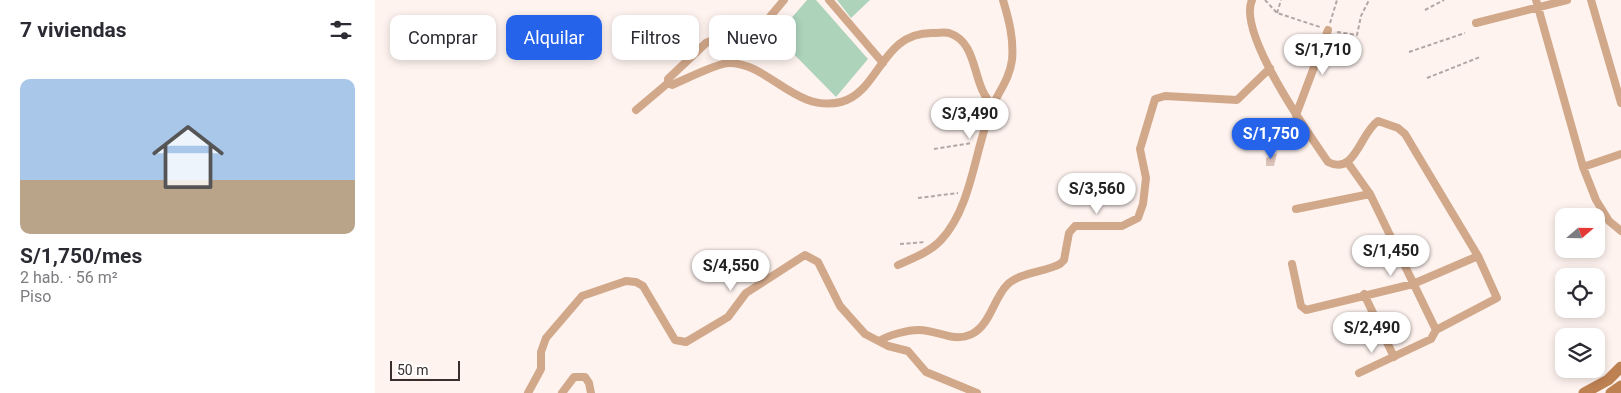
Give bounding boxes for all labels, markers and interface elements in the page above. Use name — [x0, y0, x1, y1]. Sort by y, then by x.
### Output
chip: Comprar — [390, 15, 496, 60]
chip: Alquilar — [506, 15, 602, 60]
chip: Filtros — [612, 15, 699, 60]
chip: Nuevo — [709, 15, 796, 60]
icon: filters — [327, 16, 355, 44]
text: 7 viviendas — [20, 18, 127, 42]
pin: S/1,710 — [1277, 34, 1369, 76]
text: S/1,710 — [1295, 40, 1351, 59]
pin: S/3,490 — [924, 98, 1016, 140]
text: S/3,490 — [942, 104, 998, 123]
icon: home — [143, 112, 233, 202]
pin: S/1,750 — [1225, 118, 1317, 160]
text: S/1,750 — [1243, 124, 1299, 143]
pin: S/3,560 — [1051, 172, 1143, 215]
text: S/3,560 — [1069, 179, 1125, 198]
north arrow — [1555, 208, 1605, 258]
map controls — [1555, 208, 1605, 378]
pin: S/1,450 — [1345, 234, 1437, 277]
text: S/1,450 — [1363, 241, 1419, 260]
text: S/1,750/mes — [20, 244, 142, 268]
pin: S/4,550 — [685, 250, 777, 292]
text: S/4,550 — [703, 256, 759, 275]
text: 2 hab. · 56 m² — [20, 268, 118, 287]
button: locate — [1555, 268, 1605, 318]
text: Piso — [20, 287, 51, 306]
pin: S/2,490 — [1326, 312, 1418, 354]
text: S/2,490 — [1344, 318, 1400, 337]
button: layers — [1555, 328, 1605, 378]
scale bar — [390, 358, 460, 381]
text: 50 m — [397, 362, 429, 378]

